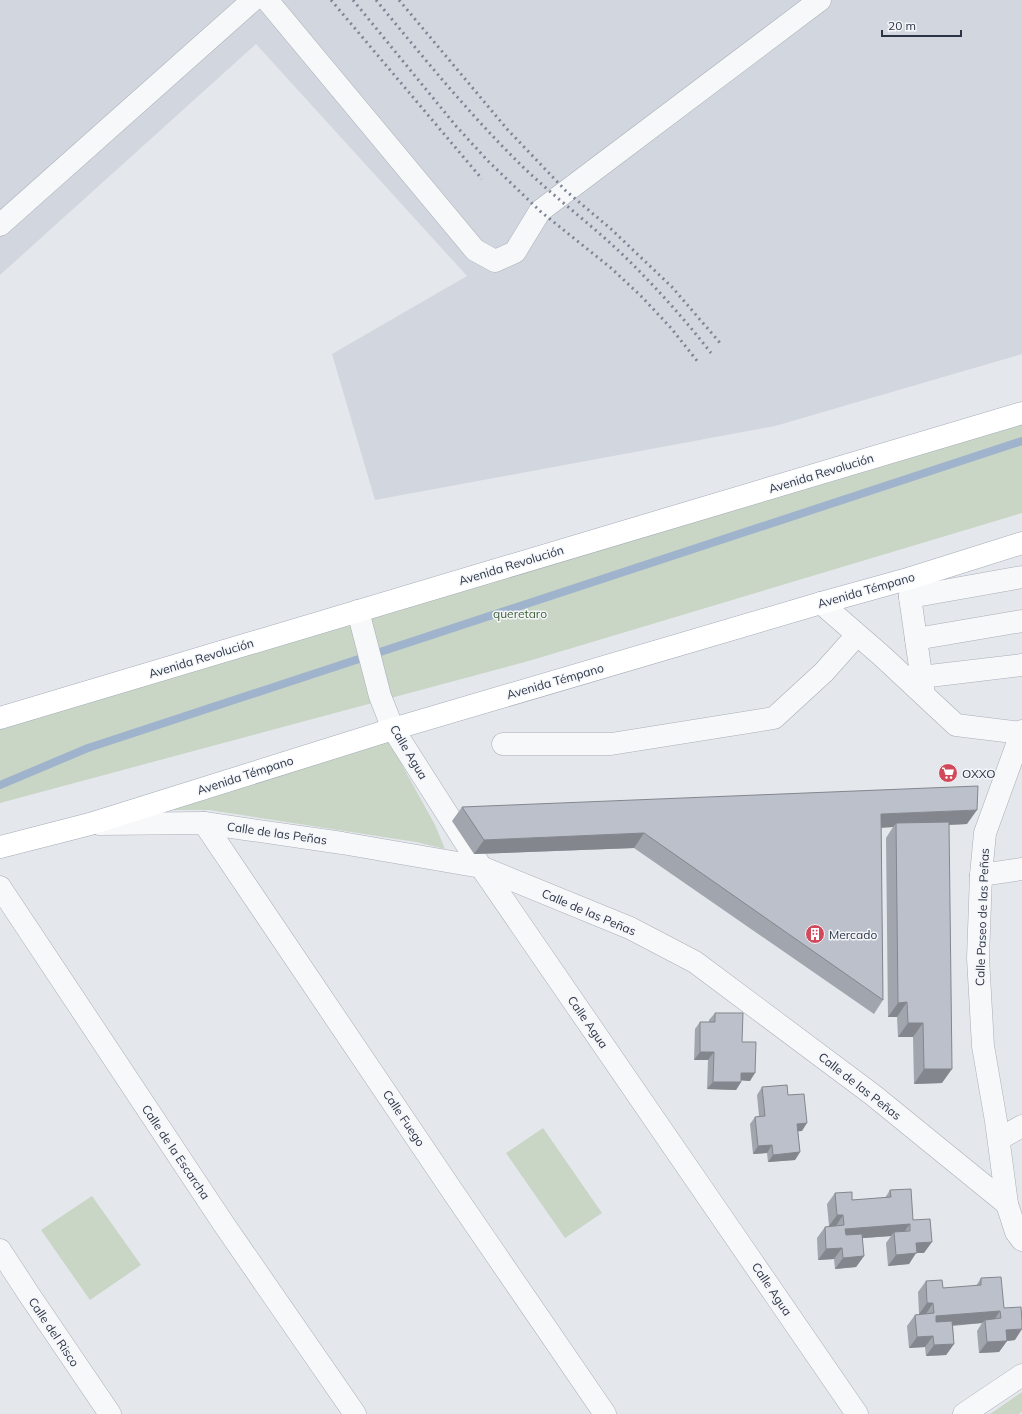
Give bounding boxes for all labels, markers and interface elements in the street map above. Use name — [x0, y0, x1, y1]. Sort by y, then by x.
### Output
scale bar — [882, 12, 961, 38]
text: 20 m — [888, 18, 916, 33]
street label: Avenida Revolución — [767, 450, 875, 496]
street label: Avenida Revolución — [457, 542, 565, 588]
street label: Avenida Témpano — [816, 569, 916, 611]
park label: queretaro — [493, 606, 547, 621]
street label: Avenida Revolución — [147, 635, 255, 681]
street label: Avenida Témpano — [505, 660, 605, 702]
street label: Calle Agua — [387, 722, 431, 782]
street label: Avenida Témpano — [195, 752, 295, 798]
supermarket icon: OXXO — [937, 762, 959, 784]
place label: OXXO — [962, 766, 996, 781]
street label: Calle de las Peñas — [226, 819, 328, 847]
street label: Calle Paseo de las Peñas — [972, 848, 992, 986]
street label: Calle de las Peñas — [540, 885, 638, 939]
building icon: Mercado — [804, 923, 826, 945]
place label: Mercado — [829, 927, 877, 942]
street label: Calle Agua — [564, 993, 612, 1051]
street label: Calle de las Peñas — [816, 1049, 904, 1123]
street label: Calle Fuego — [380, 1087, 428, 1149]
street label: Calle de la Escarcha — [139, 1102, 213, 1202]
street label: Calle Agua — [749, 1260, 795, 1318]
street label: Calle del Risco — [25, 1295, 83, 1370]

